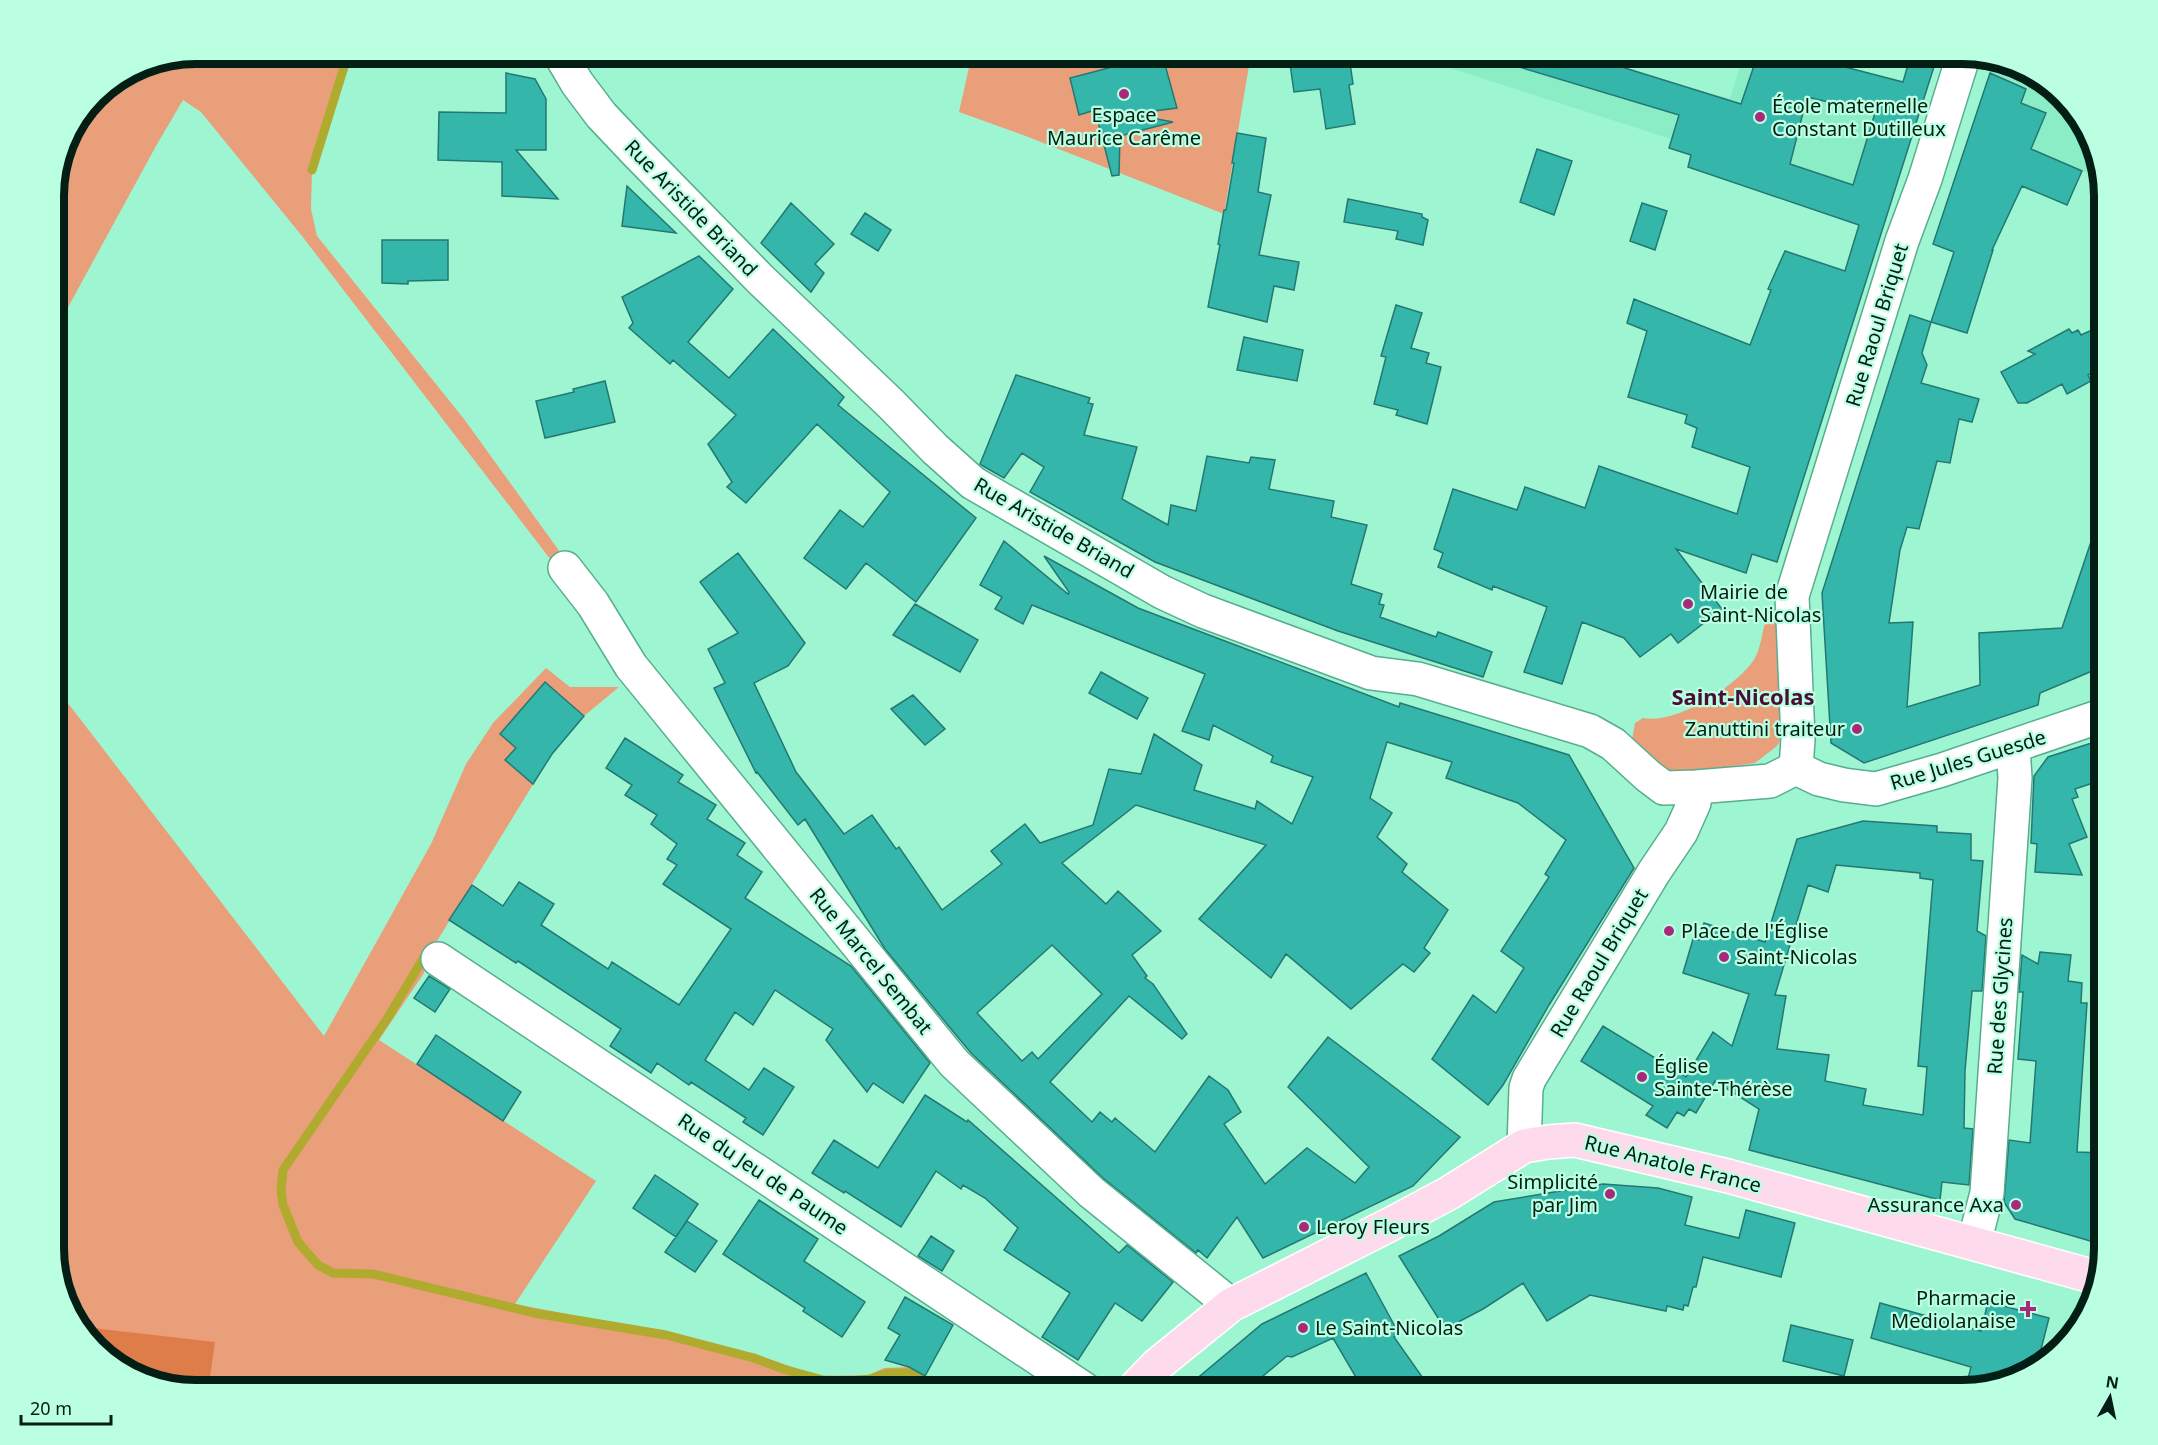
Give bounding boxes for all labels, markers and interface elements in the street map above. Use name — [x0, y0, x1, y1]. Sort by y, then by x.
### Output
marker: Espace Maurice Carême — [1117, 87, 1131, 101]
place label: École maternelle Constant Dutilleux — [1772, 92, 1946, 142]
place label: Espace Maurice Carême — [1047, 101, 1201, 151]
marker: École maternelle Constant Dutilleux — [1753, 110, 1767, 124]
street label: Rue Aristide Briand — [619, 133, 764, 282]
street label: Rue Raoul Briquet — [1839, 240, 1914, 410]
street label: Rue Aristide Briand — [969, 471, 1139, 584]
place label: Mairie de Saint-Nicolas — [1700, 578, 1821, 628]
marker: Mairie de Saint-Nicolas — [1681, 597, 1695, 611]
district label: Saint-Nicolas — [1671, 681, 1815, 711]
place label: Zanuttini traiteur — [1685, 715, 1845, 742]
marker: Zanuttini traiteur — [1850, 722, 1864, 736]
street label: Rue Jules Guesde — [1887, 723, 2049, 796]
street label: Rue Marcel Sembat — [804, 882, 939, 1040]
street label: Rue Raoul Briquet — [1543, 883, 1654, 1042]
street label: Rue des Glycines — [1981, 916, 2018, 1075]
place label: Place de l'Église — [1681, 917, 1829, 944]
marker: Place de l'Église — [1662, 924, 1676, 938]
place label: Saint-Nicolas — [1736, 943, 1857, 970]
marker: Saint-Nicolas — [1717, 950, 1731, 964]
place label: Église Sainte-Thérèse — [1654, 1052, 1793, 1102]
marker: Église Sainte-Thérèse — [1635, 1070, 1649, 1084]
street label: Rue du Jeu de Paume — [673, 1107, 854, 1241]
street label: Rue Anatole France — [1582, 1128, 1764, 1199]
place label: Simplicité par Jim — [1507, 1168, 1598, 1218]
marker: Simplicité par Jim — [1603, 1187, 1617, 1201]
place label: Assurance Axa — [1868, 1191, 2004, 1218]
marker: Assurance Axa — [2009, 1198, 2023, 1212]
place label: Leroy Fleurs — [1316, 1213, 1430, 1240]
marker: Leroy Fleurs — [1297, 1220, 1311, 1234]
place label: Pharmacie Mediolanaise — [1891, 1284, 2016, 1334]
marker: Pharmacie Mediolanaise — [2021, 1302, 2035, 1316]
place label: Le Saint-Nicolas — [1315, 1314, 1463, 1341]
marker: Le Saint-Nicolas — [1296, 1321, 1310, 1335]
north arrow — [2080, 1367, 2140, 1427]
text: N — [2104, 1370, 2120, 1394]
scale bar — [21, 1388, 111, 1426]
text: 20 m — [30, 1396, 72, 1420]

